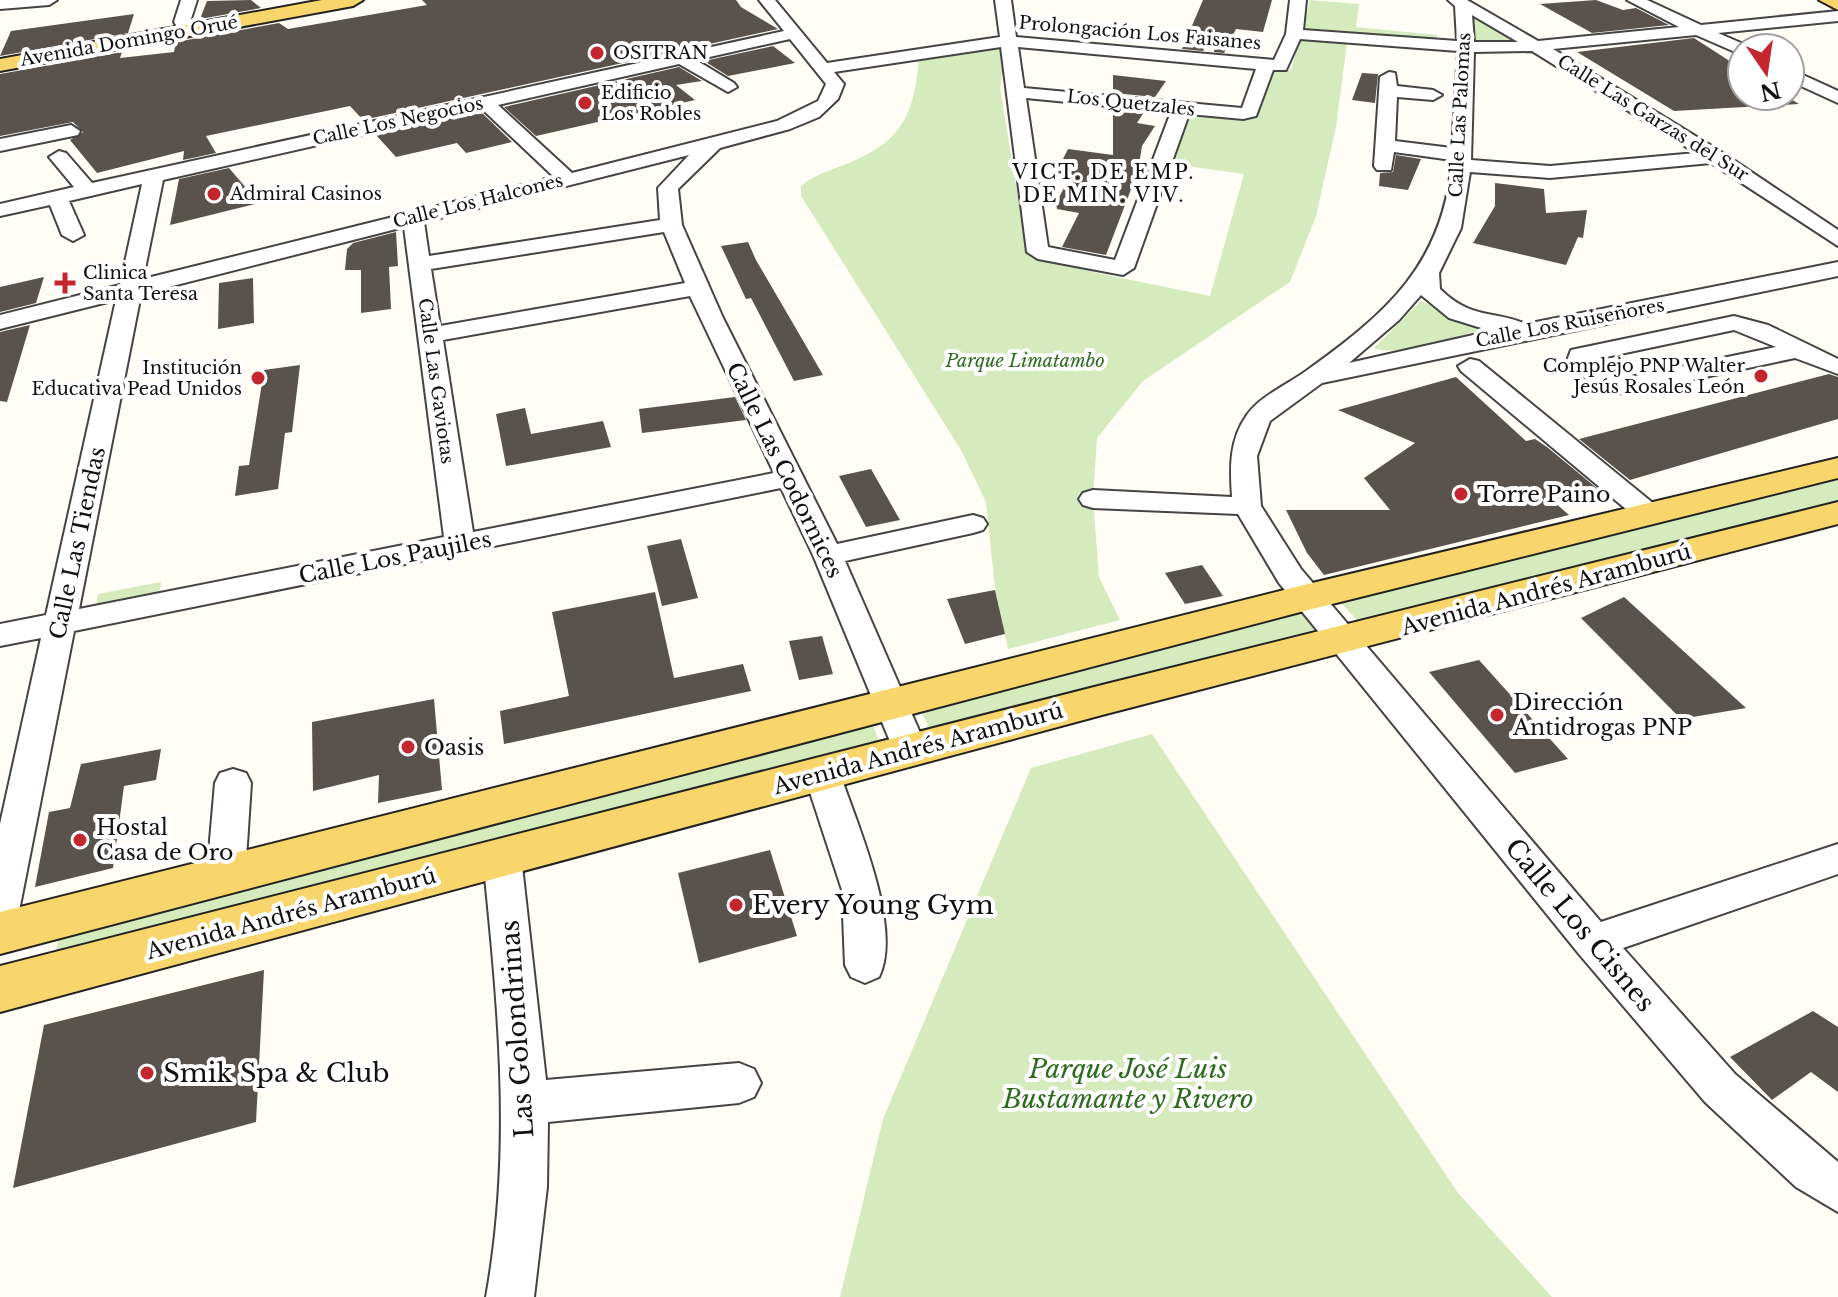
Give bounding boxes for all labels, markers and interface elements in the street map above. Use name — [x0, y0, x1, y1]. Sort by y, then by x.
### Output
street label: Avenida Domingo Orué — [17, 11, 240, 71]
street label: Prolongación Los Faisanes — [1018, 11, 1262, 55]
street label: Calle Las Palomas — [1445, 32, 1475, 198]
north arrow — [1726, 32, 1806, 112]
place label: OSITRAN — [613, 42, 708, 64]
marker: OSITRAN — [588, 44, 606, 62]
street label: Calle Las Garzas del Sur — [1553, 50, 1753, 186]
text: N — [1757, 76, 1784, 107]
place label: Edificio Los Robles — [601, 82, 701, 125]
street label: Los Quetzales — [1066, 85, 1196, 121]
street label: Calle Los Negocios — [311, 92, 485, 150]
marker: Edificio Los Robles — [576, 94, 594, 112]
district label: VICT. DE EMP. DE MIN. VIV. — [1011, 160, 1196, 207]
street label: Calle Los Halcones — [391, 169, 565, 233]
place label: Admiral Casinos — [229, 183, 382, 205]
marker: Admiral Casinos — [205, 185, 223, 203]
place label: Clinica Santa Teresa — [83, 262, 198, 305]
marker: Clinica Santa Teresa — [54, 272, 76, 294]
street label: Calle Los Ruiseñores — [1474, 294, 1666, 352]
street label: Calle Las Gaviotas — [413, 297, 459, 465]
park label: Parque Limatambo — [944, 350, 1105, 372]
place label: Complejo PNP Walter Jesús Rosales León — [1543, 355, 1745, 398]
place label: Institución Educativa Pead Unidos — [32, 357, 242, 400]
street label: Calle Las Codornices — [721, 358, 848, 582]
marker: Complejo PNP Walter Jesús Rosales León — [1752, 367, 1770, 385]
marker: Institución Educativa Pead Unidos — [249, 369, 267, 387]
street label: Calle Las Tiendas — [44, 444, 111, 642]
place label: Torre Paino — [1477, 481, 1610, 508]
marker: Torre Paino — [1452, 485, 1470, 503]
street label: Calle Los Paujiles — [297, 526, 494, 589]
street label: Avenida Andrés Aramburú — [1397, 538, 1694, 641]
place label: Dirección Antidrogas PNP — [1512, 689, 1692, 741]
street label: Avenida Andrés Aramburú — [769, 697, 1066, 800]
marker: Dirección Antidrogas PNP — [1488, 706, 1506, 724]
place label: Oasis — [424, 734, 484, 761]
marker: Oasis — [399, 738, 417, 756]
place label: Hostal Casa de Oro — [96, 814, 233, 866]
marker: Hostal Casa de Oro — [71, 831, 89, 849]
street label: Calle Los Cisnes — [1498, 832, 1662, 1018]
street label: Avenida Andrés Aramburú — [142, 862, 439, 965]
place label: Every Young Gym — [752, 889, 994, 921]
marker: Every Young Gym — [727, 896, 745, 914]
street label: Las Golondrinas — [493, 919, 541, 1139]
park label: Parque José Luis Bustamante y Rivero — [1001, 1053, 1254, 1115]
place label: Smik Spa & Club — [163, 1057, 390, 1089]
marker: Smik Spa & Club — [138, 1064, 156, 1082]

